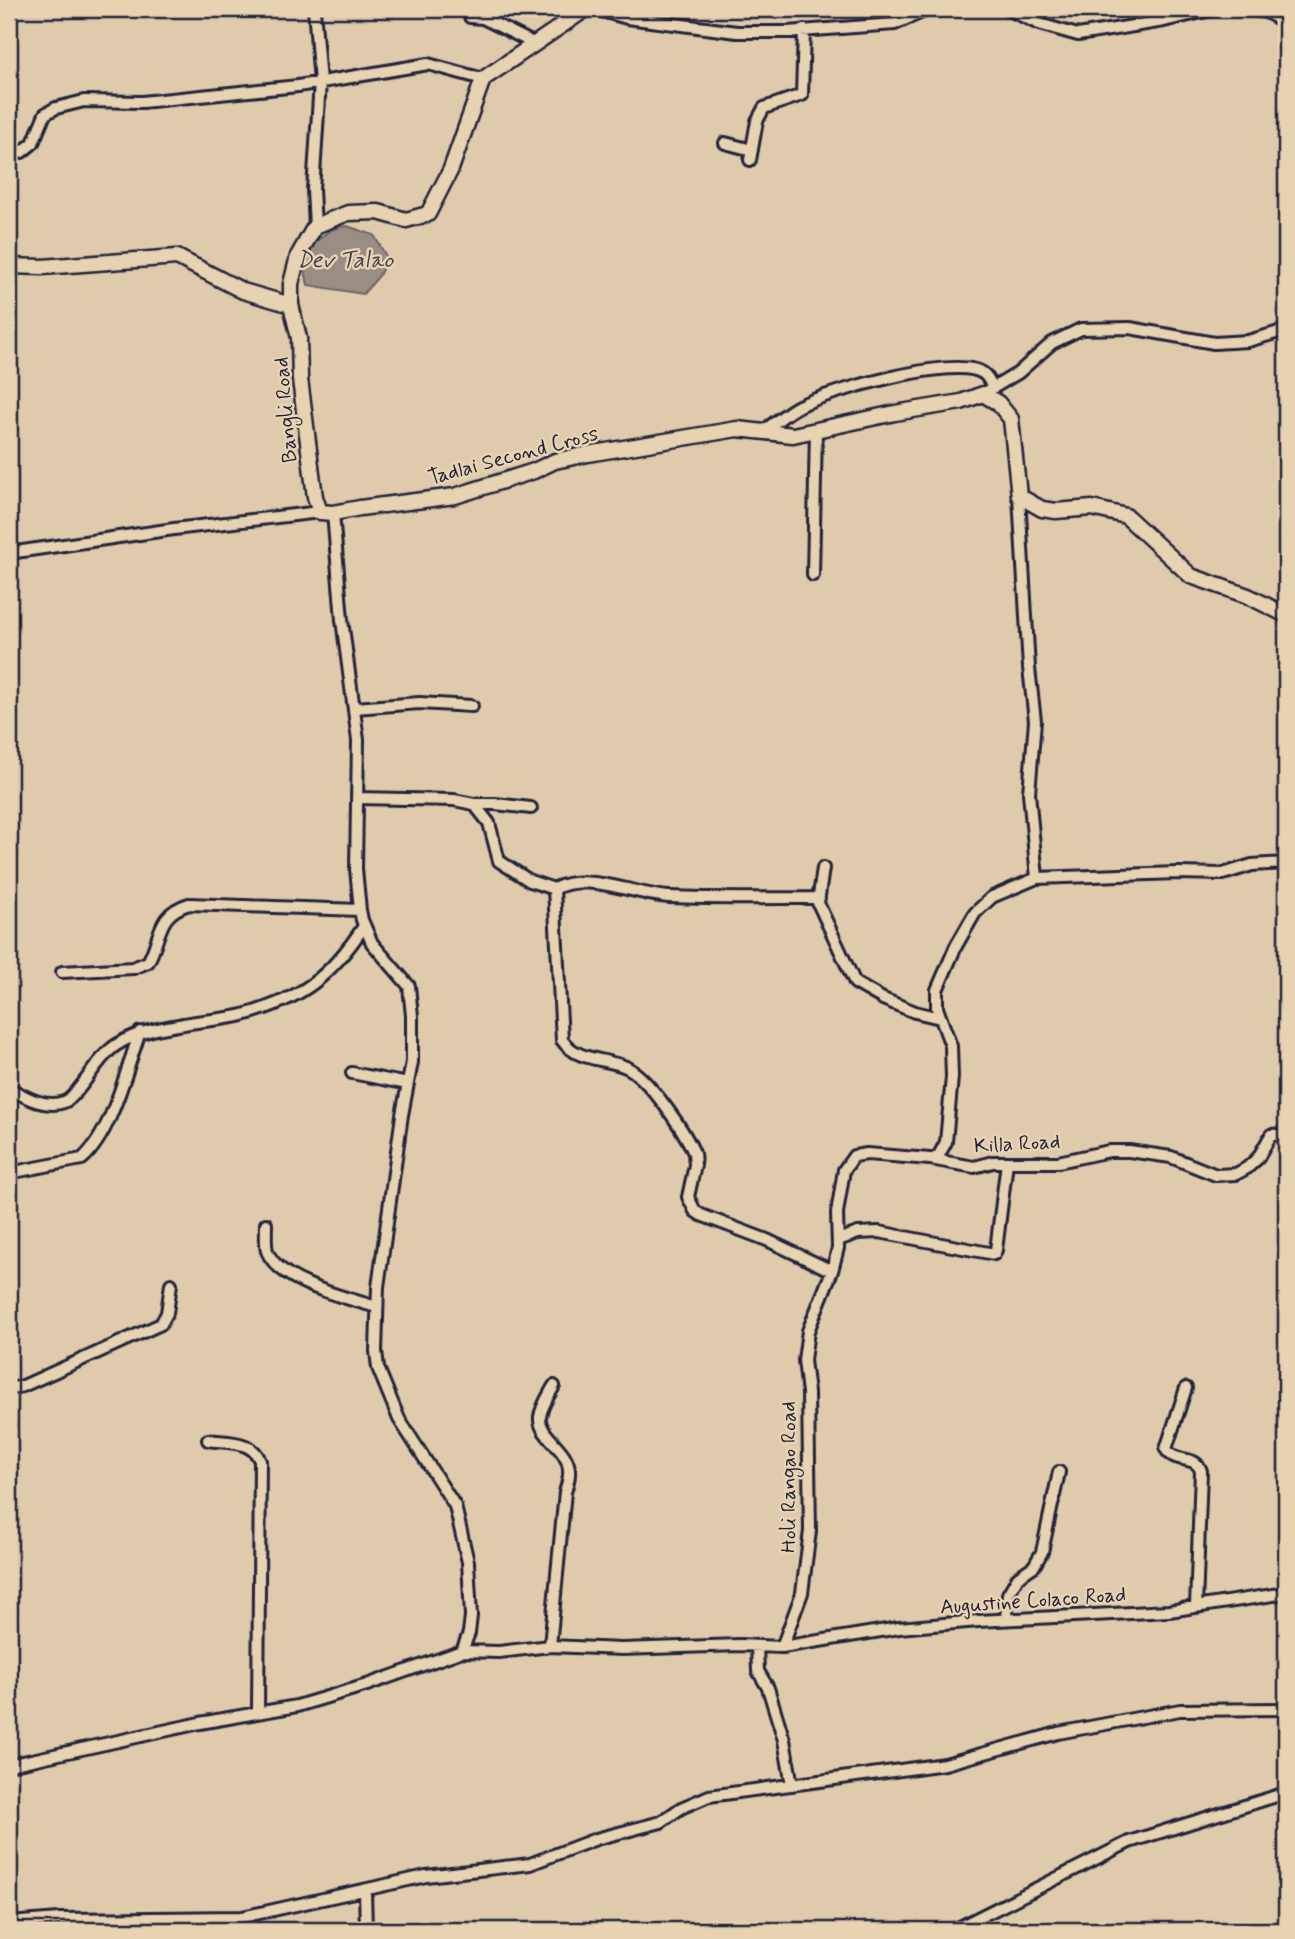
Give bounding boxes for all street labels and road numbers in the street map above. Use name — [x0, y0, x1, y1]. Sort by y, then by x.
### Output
street label: Bangli Road — [267, 356, 306, 464]
street label: Tadlai Second Cross — [425, 420, 601, 492]
street label: Killa Road — [973, 1128, 1061, 1160]
street label: Holi Rangao Road — [775, 1401, 804, 1553]
street label: Augustine Colaco Road — [939, 1581, 1127, 1621]

